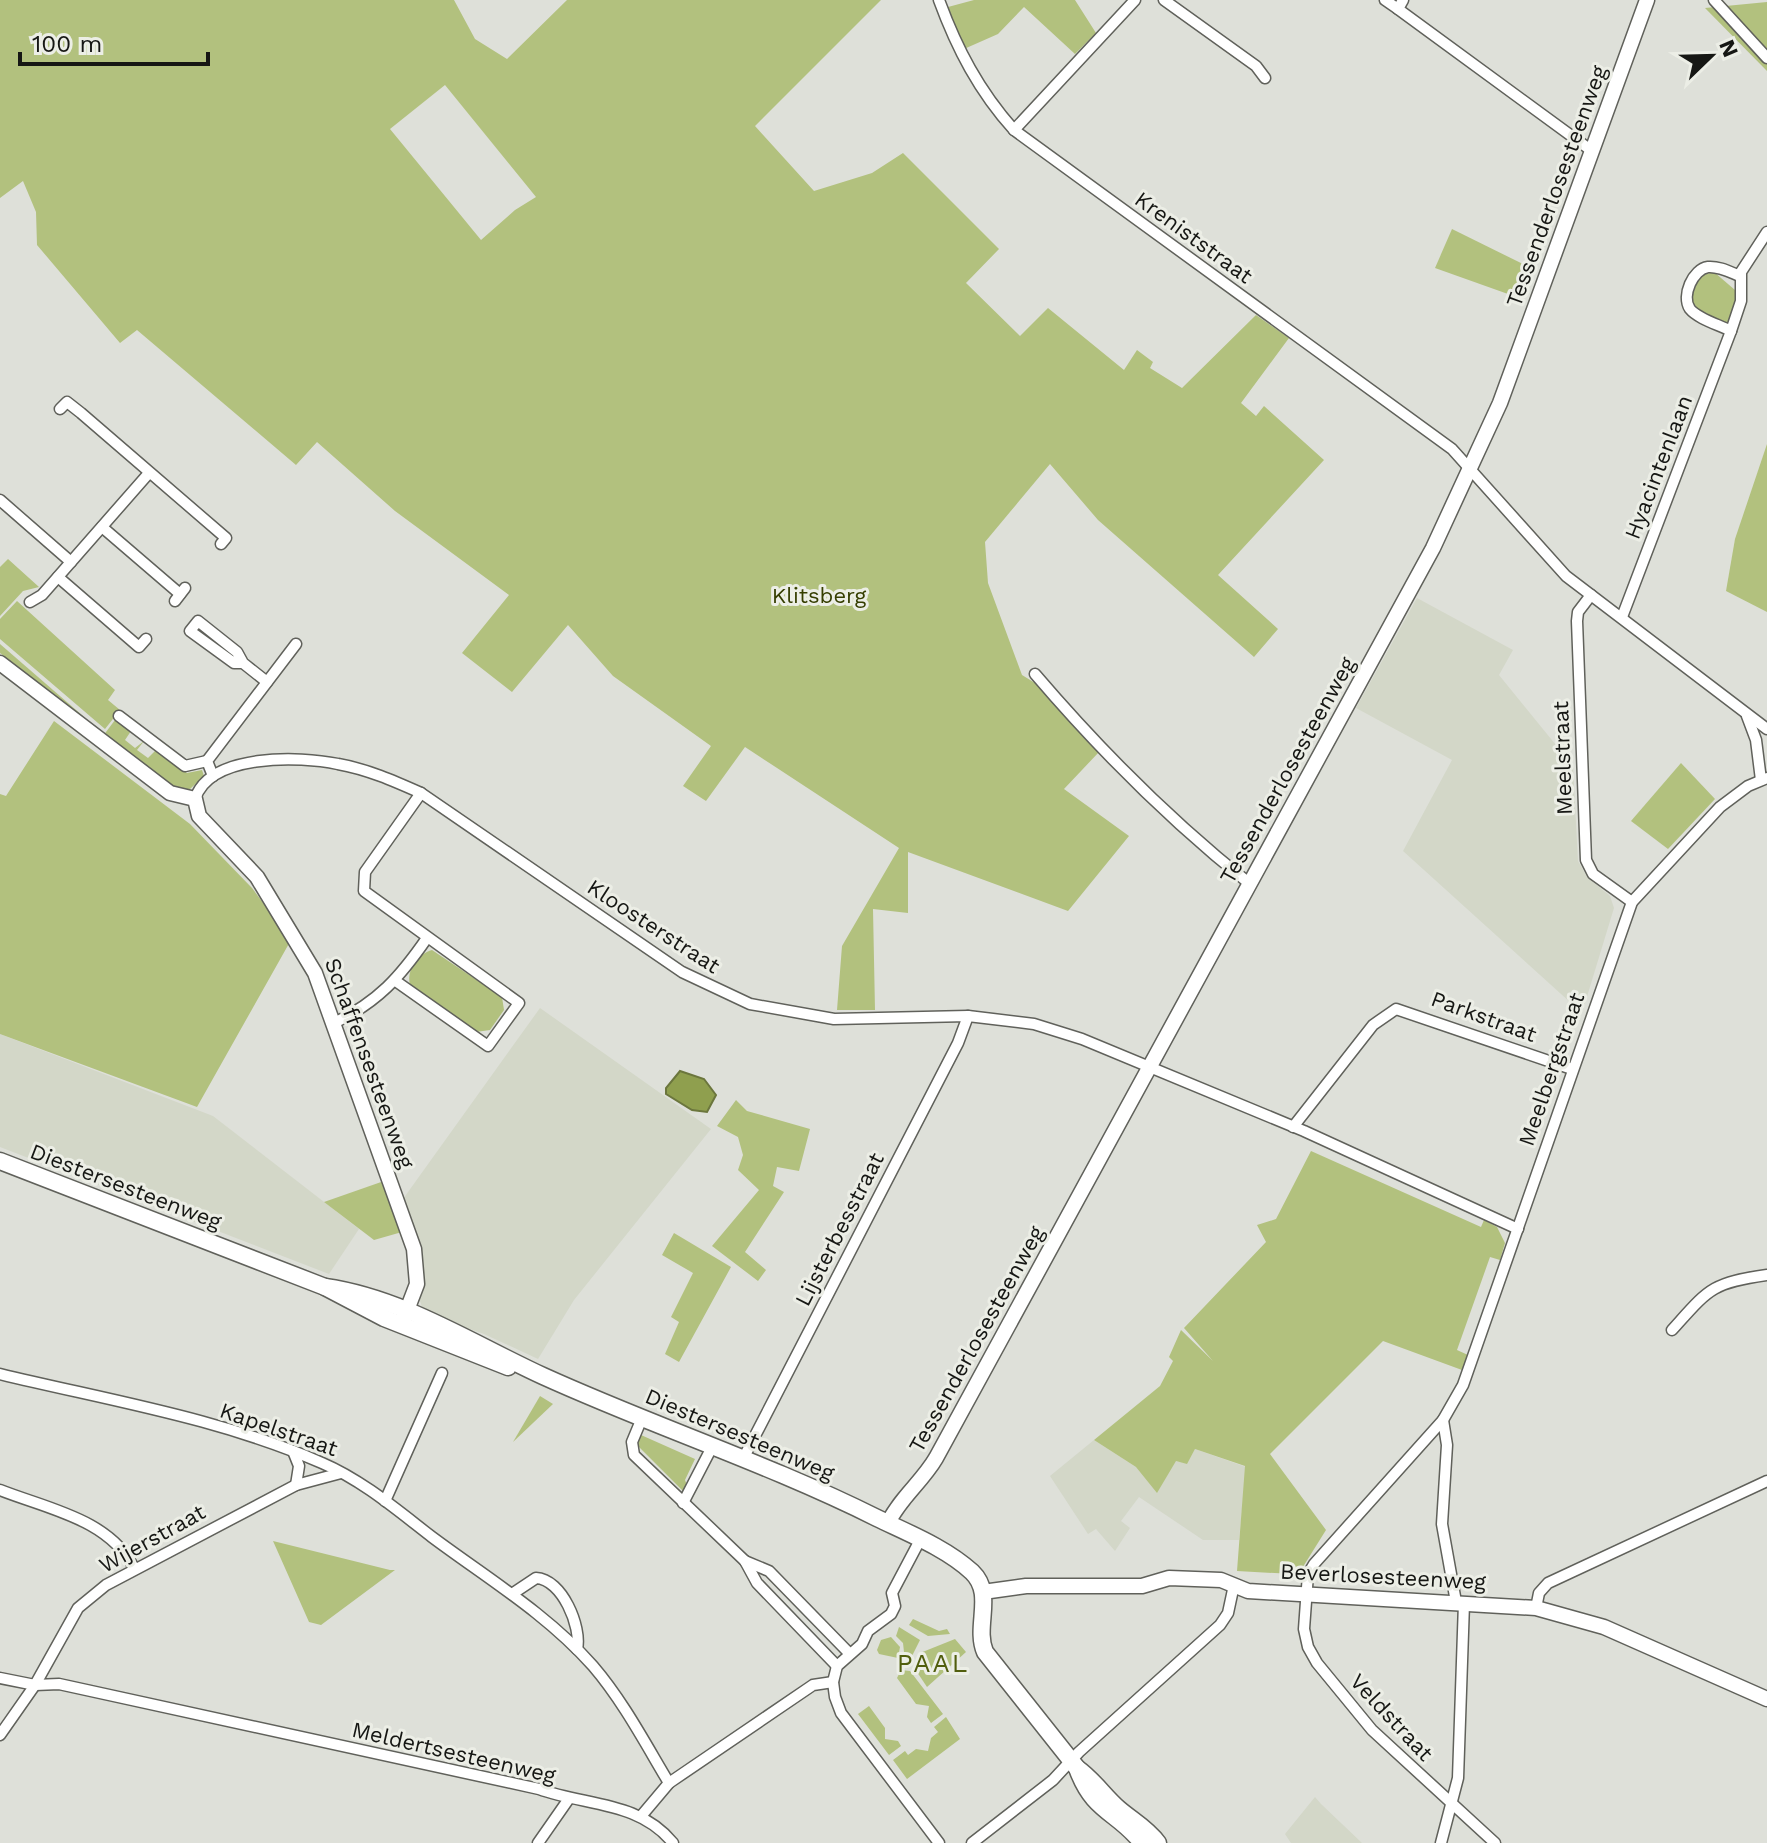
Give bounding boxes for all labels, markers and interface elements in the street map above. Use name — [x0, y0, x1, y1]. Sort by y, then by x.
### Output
scale bar — [20, 16, 208, 66]
north arrow — [1671, 16, 1751, 96]
text: 100 m — [32, 30, 102, 58]
text: N — [1714, 36, 1744, 61]
street label: Tessenderlosesteenweg — [1501, 62, 1612, 310]
street label: Kreniststraat — [1130, 186, 1257, 288]
street label: Hyacintenlaan — [1620, 392, 1697, 543]
park label: Klitsberg — [772, 583, 867, 608]
street label: Tessenderlosesteenweg — [1215, 652, 1360, 888]
street label: Meelstraat — [1548, 701, 1577, 815]
street label: Kloosterstraat — [583, 874, 725, 978]
street label: Schaffensesteenweg — [320, 955, 419, 1172]
street label: Parkstraat — [1428, 986, 1540, 1047]
street label: Meelbergstraat — [1514, 989, 1589, 1149]
street label: Diestersesteenweg — [27, 1138, 225, 1235]
street label: Lijsterbesstraat — [790, 1148, 889, 1310]
street label: Tessenderlosesteenweg — [904, 1221, 1049, 1457]
street label: Diestersesteenweg — [642, 1383, 838, 1486]
street label: Kapelstraat — [217, 1398, 341, 1461]
street label: Wijerstraat — [95, 1499, 210, 1578]
street label: Beverlosesteenweg — [1279, 1559, 1487, 1594]
district label: PAAL — [897, 1648, 969, 1678]
street label: Veldstraat — [1345, 1669, 1438, 1766]
street label: Meldertsesteenweg — [350, 1717, 559, 1788]

